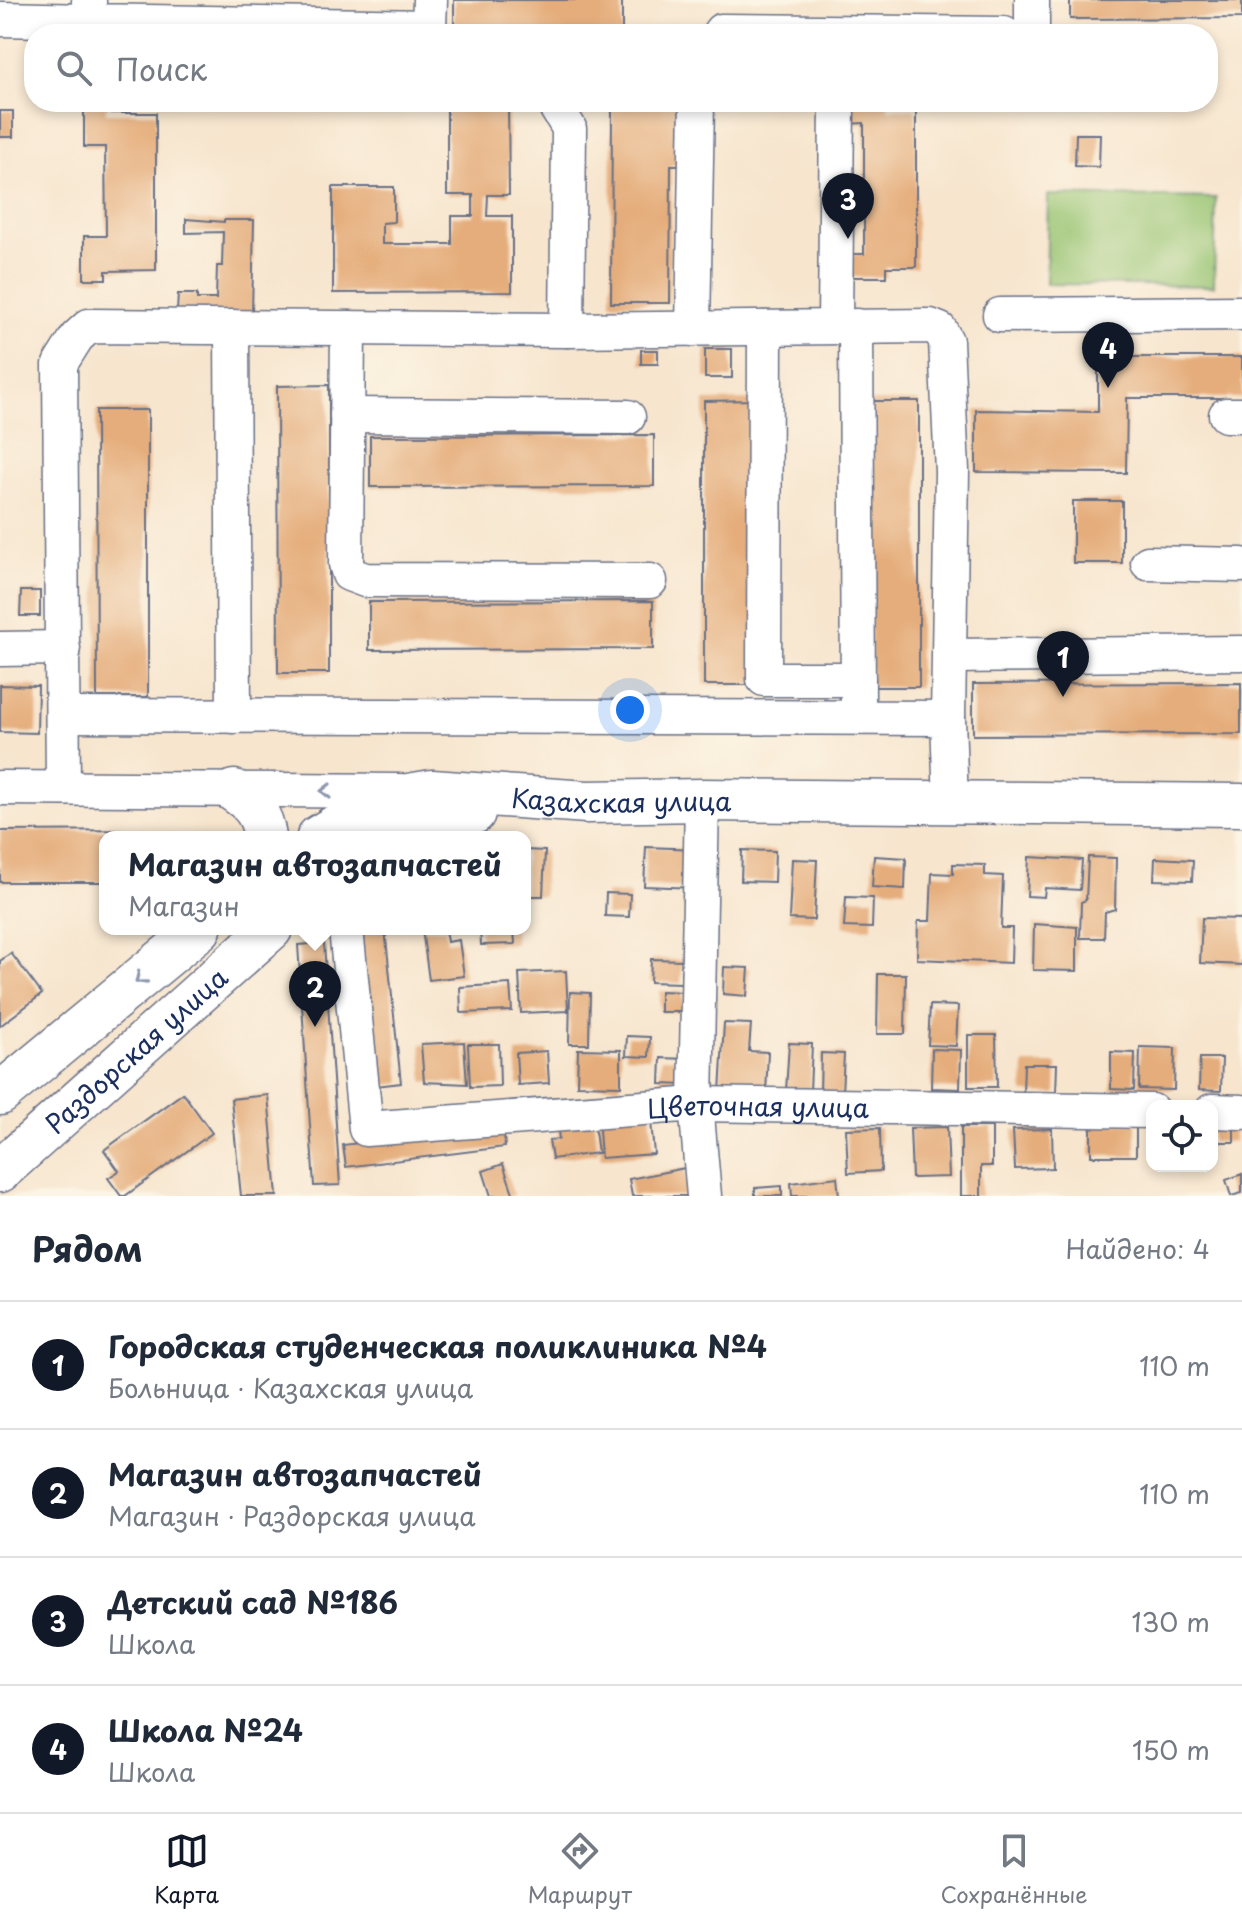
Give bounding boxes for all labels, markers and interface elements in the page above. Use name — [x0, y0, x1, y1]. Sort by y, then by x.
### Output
search box — [24, 24, 1218, 112]
icon: search — [52, 46, 96, 90]
text: Поиск — [116, 46, 207, 91]
pin: 3 — [822, 173, 874, 239]
pin: 4 — [1082, 322, 1134, 388]
pin: 1 — [1037, 631, 1089, 697]
your location — [610, 690, 650, 730]
street label: Казахская улица — [510, 777, 732, 822]
one-way arrow — [319, 782, 332, 800]
popup — [99, 831, 531, 935]
text: Магазин автозапчастей — [128, 841, 502, 886]
text: Магазин — [128, 886, 239, 925]
street label: Раздорская улица — [36, 957, 236, 1142]
pin: 2 — [289, 961, 341, 1027]
one-way arrow — [135, 969, 150, 984]
street label: Цветочная улица — [646, 1085, 870, 1127]
map controls — [1146, 1100, 1218, 1172]
button: locate — [1146, 1100, 1218, 1172]
text: Рядом — [32, 1222, 143, 1274]
text: Найдено: 4 — [1065, 1229, 1210, 1268]
text: Городская студенческая поликлиника №4 — [108, 1323, 767, 1368]
text: 1 — [52, 1346, 64, 1385]
text: 110 m — [1139, 1346, 1210, 1385]
text: Больница · Казахская улица — [108, 1368, 473, 1407]
text: Магазин автозапчастей — [108, 1451, 482, 1496]
text: 2 — [49, 1474, 67, 1513]
text: 110 m — [1139, 1474, 1210, 1513]
text: Магазин · Раздорская улица — [108, 1496, 476, 1535]
text: Детский сад №186 — [108, 1579, 398, 1624]
text: 3 — [49, 1602, 67, 1641]
text: 130 m — [1131, 1602, 1210, 1641]
text: Школа — [108, 1624, 195, 1663]
text: Школа №24 — [108, 1707, 303, 1752]
text: 4 — [49, 1730, 67, 1769]
text: 150 m — [1132, 1730, 1210, 1769]
text: Школа — [108, 1752, 195, 1791]
tab: Карта — [154, 1829, 219, 1910]
tab: Маршрут — [528, 1829, 632, 1910]
tab: Сохранённые — [941, 1829, 1088, 1910]

